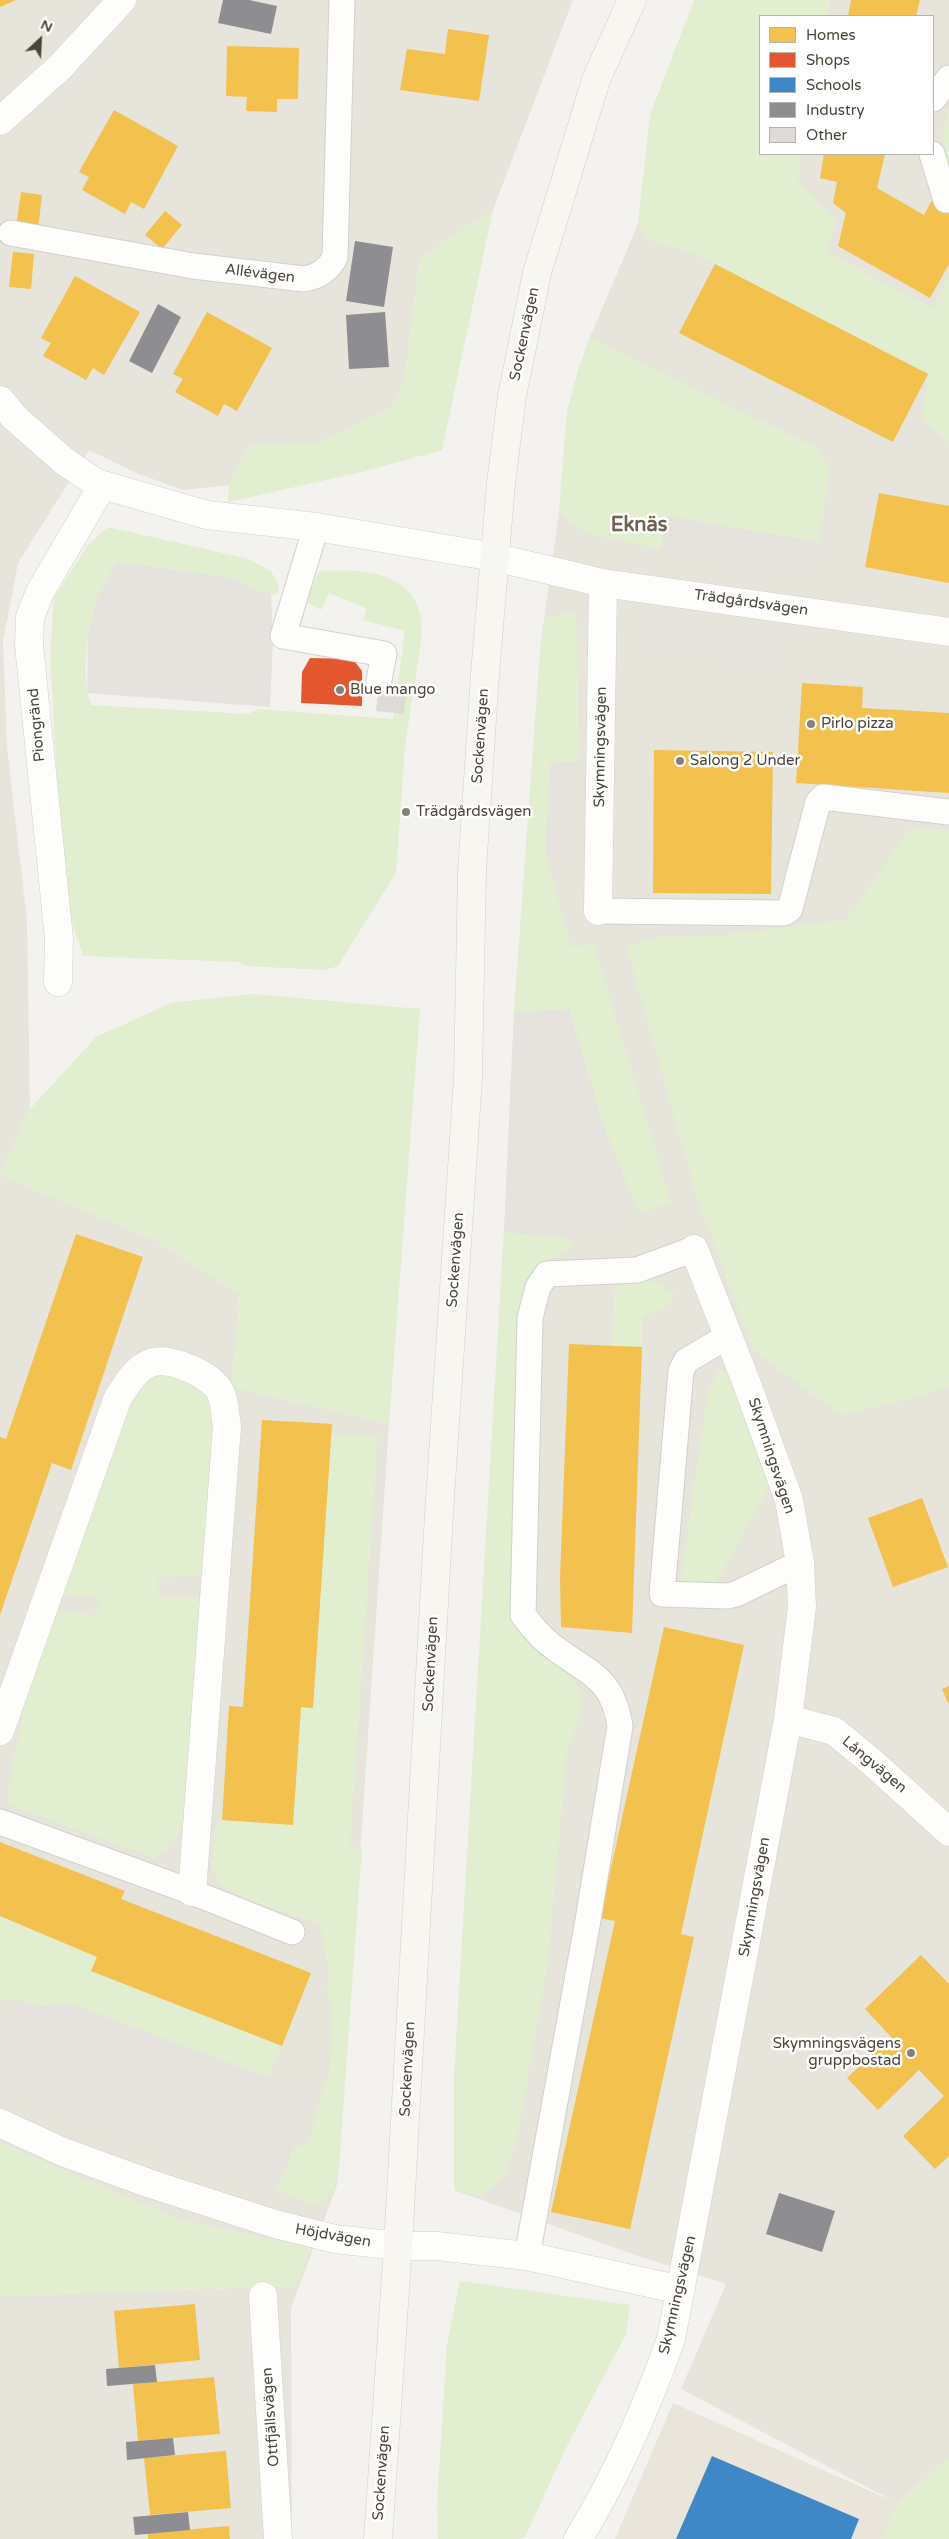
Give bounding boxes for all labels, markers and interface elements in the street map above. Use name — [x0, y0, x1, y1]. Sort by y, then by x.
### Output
north arrow — [15, 15, 65, 65]
legend — [759, 15, 934, 155]
text: N — [38, 16, 55, 36]
text: Homes — [806, 26, 856, 44]
text: Shops — [806, 51, 850, 69]
text: Schools — [806, 76, 862, 94]
text: Industry — [806, 101, 865, 119]
text: Other — [806, 126, 847, 144]
street label: Allévägen — [224, 261, 296, 287]
street label: Sockenvägen — [506, 286, 544, 382]
district label: Eknäs — [611, 514, 667, 538]
street label: Trädgårdsvägen — [693, 586, 809, 620]
place label: Blue mango — [350, 681, 435, 699]
marker: Blue mango — [334, 684, 346, 696]
street label: Skymningsvägen — [591, 686, 611, 808]
street label: Piongränd — [25, 687, 49, 763]
street label: Sockenvägen — [469, 688, 493, 784]
place label: Pirlo pizza — [821, 715, 894, 733]
marker: Pirlo pizza — [805, 718, 817, 730]
place label: Salong 2 Under — [690, 752, 800, 770]
marker: Salong 2 Under — [674, 755, 686, 767]
place label: Trädgårdsvägen — [416, 803, 531, 821]
marker: Trädgårdsvägen — [400, 806, 412, 818]
street label: Sockenvägen — [444, 1212, 468, 1308]
street label: Skymningsvägen — [744, 1396, 798, 1516]
street label: Sockenvägen — [420, 1616, 442, 1712]
street label: Långvägen — [838, 1733, 910, 1797]
street label: Skymningsvägen — [736, 1836, 774, 1958]
street label: Sockenvägen — [397, 2021, 419, 2117]
place label: Skymningsvägens gruppbostad — [773, 2035, 901, 2070]
marker: Skymningsvägens gruppbostad — [905, 2047, 917, 2059]
street label: Höjdvägen — [294, 2220, 372, 2252]
street label: Skymningsvägen — [656, 2234, 700, 2356]
street label: Ottfjällsvägen — [259, 2367, 283, 2467]
street label: Sockenvägen — [370, 2425, 394, 2521]

